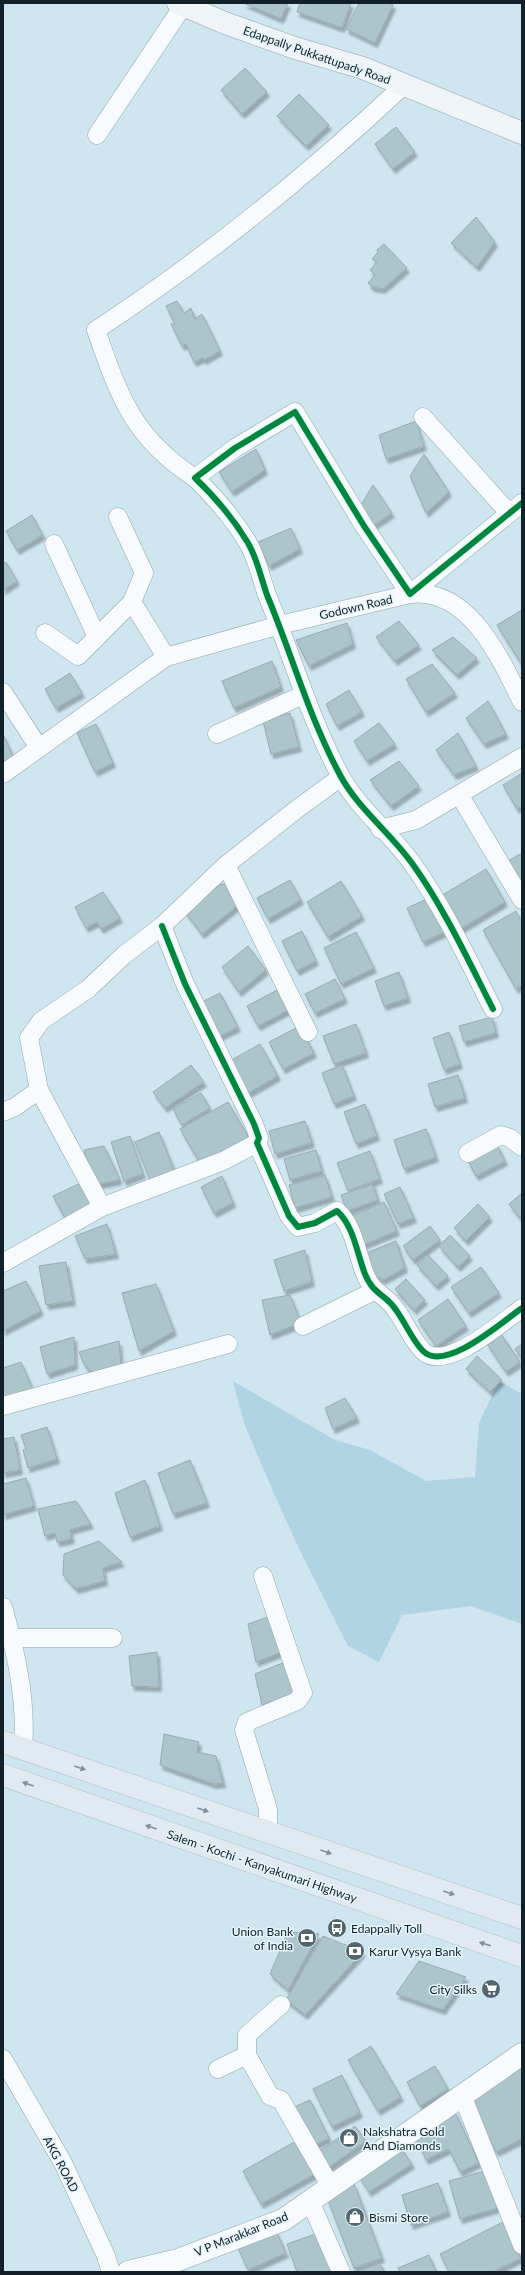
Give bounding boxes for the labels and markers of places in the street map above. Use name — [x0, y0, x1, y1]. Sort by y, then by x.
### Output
bus stop icon: Edappally Toll — [326, 1917, 348, 1939]
place label: Edappally Toll — [351, 1921, 422, 1936]
place label: Union Bank of India — [232, 1924, 294, 1953]
bank icon: Union Bank of India — [296, 1927, 318, 1949]
bank icon: Karur Vysya Bank — [344, 1940, 366, 1962]
place label: Karur Vysya Bank — [369, 1944, 462, 1959]
supermarket icon: City Silks — [480, 1978, 502, 2000]
place label: City Silks — [429, 1982, 477, 1997]
place label: Nakshatra Gold And Diamonds — [363, 2124, 444, 2153]
shop icon: Nakshatra Gold And Diamonds — [338, 2127, 360, 2149]
shop icon: Bismi Store — [344, 2206, 366, 2228]
place label: Bismi Store — [369, 2210, 428, 2225]

